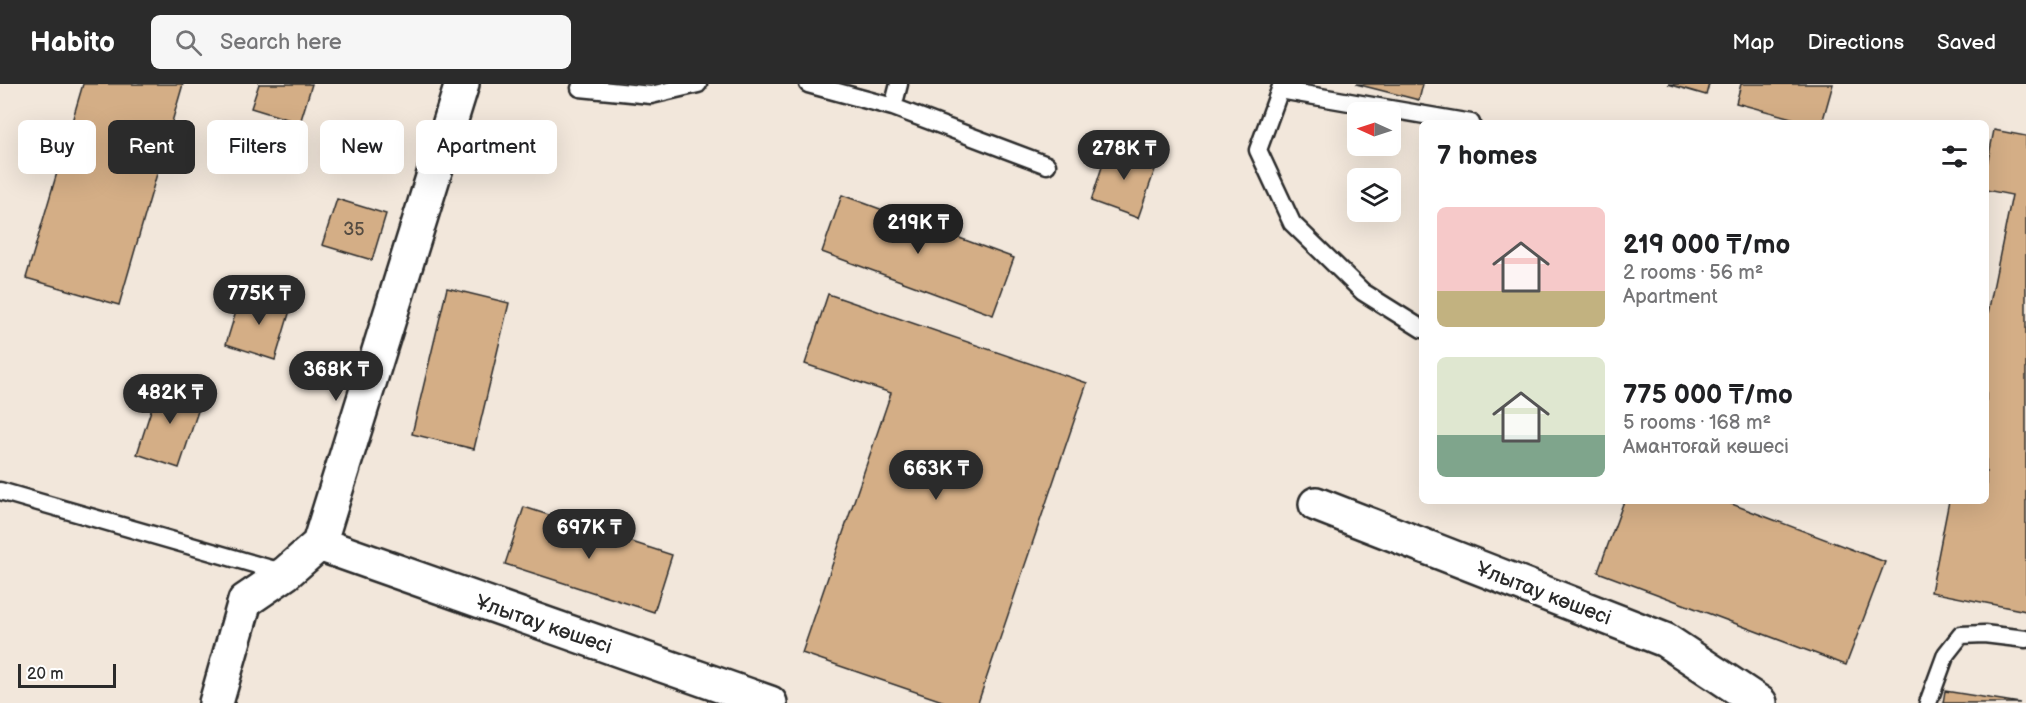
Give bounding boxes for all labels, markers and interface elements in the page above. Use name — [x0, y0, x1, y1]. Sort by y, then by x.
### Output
search box — [151, 15, 571, 69]
text: Habito — [30, 26, 115, 59]
icon: search — [172, 26, 205, 59]
text: Search here — [220, 29, 342, 56]
text: Map — [1732, 30, 1775, 55]
text: Directions — [1808, 30, 1904, 55]
text: Saved — [1937, 30, 1996, 55]
north arrow — [1347, 102, 1401, 156]
map controls — [1347, 102, 1401, 222]
chip: Buy — [18, 120, 96, 174]
chip: Rent — [108, 120, 195, 174]
chip: Filters — [207, 120, 308, 174]
chip: New — [320, 120, 404, 174]
chip: Apartment — [416, 120, 557, 174]
pin: 278K ₸ — [1075, 130, 1173, 181]
text: 278K ₸ — [1092, 137, 1156, 161]
icon: filters — [1938, 140, 1971, 173]
text: 7 homes — [1437, 141, 1537, 172]
button: layers — [1347, 168, 1401, 222]
pin: 219K ₸ — [869, 204, 967, 255]
text: 219K ₸ — [887, 211, 949, 235]
house number: 35 — [343, 219, 365, 240]
text: 219 000 ₸/mo — [1623, 230, 1790, 261]
icon: home — [1485, 231, 1557, 303]
text: 2 rooms · 56 m² — [1623, 261, 1763, 285]
pin: 775K ₸ — [210, 275, 308, 326]
text: 775K ₸ — [227, 282, 291, 306]
text: Apartment — [1623, 285, 1718, 309]
pin: 368K ₸ — [287, 351, 385, 402]
text: 368K ₸ — [303, 358, 369, 382]
pin: 482K ₸ — [121, 374, 219, 425]
text: 775 000 ₸/mo — [1623, 380, 1793, 411]
text: 482K ₸ — [137, 381, 203, 405]
icon: home — [1485, 381, 1557, 453]
text: 5 rooms · 168 m² — [1623, 411, 1771, 435]
text: Амантоғай көшесі — [1623, 435, 1789, 459]
pin: 663K ₸ — [887, 450, 985, 501]
text: 663K ₸ — [903, 457, 969, 481]
pin: 697K ₸ — [540, 509, 638, 560]
text: 697K ₸ — [557, 516, 621, 540]
street label: Ұлытау көшесі — [1473, 556, 1615, 631]
street label: Ұлытау көшесі — [472, 589, 615, 660]
scale bar — [18, 661, 116, 688]
text: 20 m — [27, 665, 63, 684]

